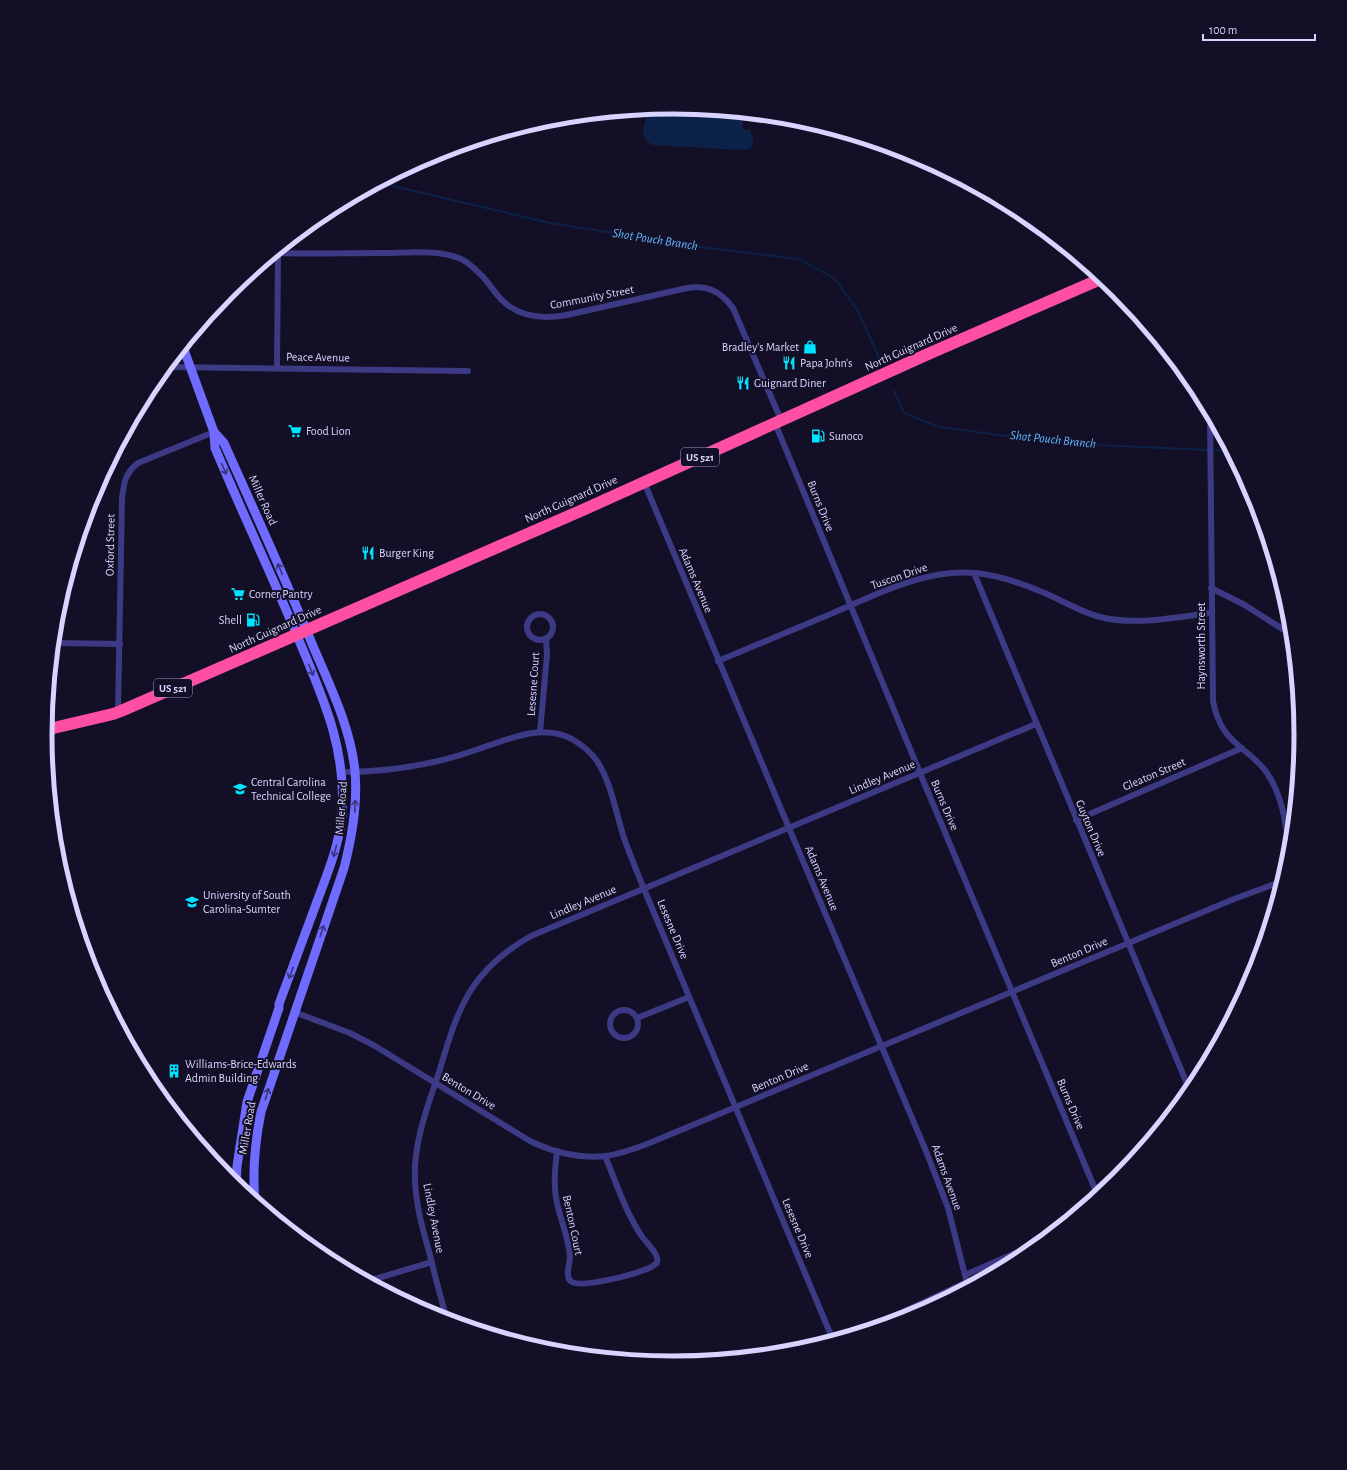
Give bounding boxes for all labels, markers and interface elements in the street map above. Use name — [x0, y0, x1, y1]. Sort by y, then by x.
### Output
scale bar — [1203, 16, 1315, 42]
text: 100 m — [1209, 24, 1237, 36]
water label: Shot Pouch Branch — [611, 227, 699, 253]
street label: Community Street — [549, 283, 635, 312]
street label: North Guignard Drive — [863, 321, 959, 373]
shop icon: Bradley's Market — [802, 339, 818, 355]
place label: Bradley's Market — [722, 341, 799, 354]
street label: Peace Avenue — [286, 350, 350, 364]
restaurant icon: Papa John's — [781, 355, 797, 371]
place label: Papa John's — [800, 357, 852, 369]
restaurant icon: Guignard Diner — [735, 375, 751, 391]
place label: Guignard Diner — [754, 377, 826, 389]
supermarket icon: Food Lion — [287, 423, 303, 439]
place label: Food Lion — [306, 425, 351, 437]
fuel station icon: Sunoco — [810, 428, 826, 444]
water label: Shot Pouch Branch — [1009, 429, 1097, 451]
place label: Sunoco — [829, 430, 863, 442]
road number: US 521 — [681, 448, 719, 466]
one-way arrow — [221, 462, 228, 474]
street label: Miller Road — [247, 473, 279, 527]
street label: North Guignard Drive — [523, 473, 619, 525]
street label: Burns Drive — [805, 479, 837, 533]
street label: Oxford Street — [103, 514, 117, 576]
restaurant icon: Burger King — [360, 545, 376, 561]
street label: Adams Avenue — [677, 546, 715, 614]
place label: Burger King — [379, 547, 434, 559]
street label: Tuscon Drive — [869, 561, 929, 591]
one-way arrow — [276, 563, 283, 575]
supermarket icon: Corner Pantry — [230, 586, 246, 602]
place label: Corner Pantry — [249, 588, 313, 601]
street label: Haynsworth Street — [1195, 602, 1208, 689]
street label: North Guignard Drive — [227, 603, 323, 655]
fuel station icon: Shell — [245, 612, 261, 628]
place label: Shell — [219, 614, 242, 626]
street label: Lesesne Court — [525, 651, 541, 716]
one-way arrow — [308, 664, 316, 676]
road number: US 521 — [154, 679, 192, 697]
street label: Gleaton Street — [1121, 755, 1187, 793]
street label: Lindley Avenue — [847, 758, 917, 797]
place label: Central Carolina Technical College — [251, 776, 331, 802]
street label: Burns Drive — [929, 778, 961, 832]
school or university icon: Central Carolina Technical College — [232, 781, 248, 797]
street label: Miller Road — [333, 781, 349, 835]
street label: Guyton Drive — [1073, 798, 1108, 859]
one-way arrow — [351, 800, 359, 813]
one-way arrow — [331, 844, 338, 857]
street label: Adams Avenue — [803, 844, 841, 912]
street label: Lindley Avenue — [548, 883, 618, 922]
place label: University of South Carolina-Sumter — [203, 889, 291, 915]
school or university icon: University of South Carolina-Sumter — [184, 894, 200, 910]
street label: Lesesne Drive — [655, 897, 691, 961]
one-way arrow — [319, 924, 326, 937]
street label: Benton Drive — [1049, 935, 1109, 969]
one-way arrow — [286, 967, 294, 979]
place label: Williams-Brice-Edwards Admin Building — [185, 1058, 296, 1084]
street label: Benton Drive — [750, 1060, 810, 1094]
building icon: Williams-Brice-Edwards Admin Building — [166, 1063, 182, 1079]
street label: Benton Drive — [440, 1070, 498, 1112]
street label: Burns Drive — [1055, 1077, 1087, 1131]
one-way arrow — [263, 1088, 271, 1100]
street label: Miller Road — [236, 1101, 258, 1155]
street label: Adams Avenue — [929, 1142, 965, 1212]
street label: Lindley Avenue — [420, 1182, 447, 1254]
street label: Benton Court — [561, 1194, 585, 1256]
street label: Lesesne Drive — [780, 1196, 816, 1260]

